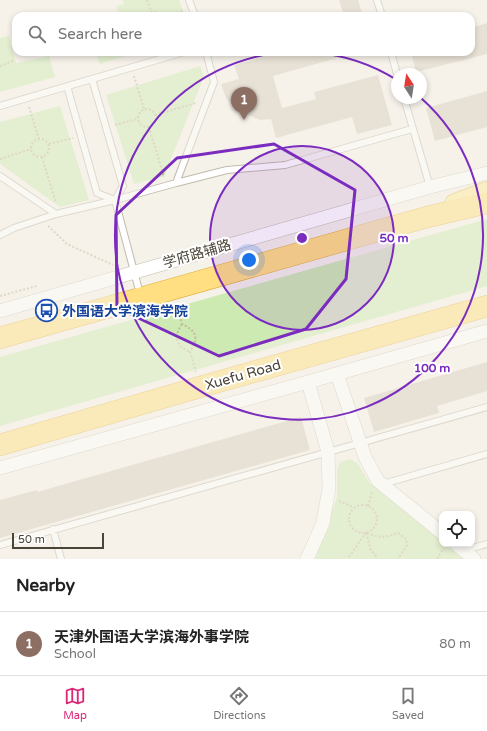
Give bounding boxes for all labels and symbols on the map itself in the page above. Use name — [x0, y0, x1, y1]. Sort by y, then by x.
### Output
north arrow — [391, 68, 427, 104]
pin: 1 — [231, 87, 257, 120]
centre of rings — [295, 231, 309, 245]
text: 50 m — [379, 231, 409, 245]
street label: 学府路辅路 — [161, 236, 233, 272]
your location — [239, 250, 259, 270]
bus stop icon: 外国语大学滨海学院 — [33, 298, 59, 324]
place label: 外国语大学滨海学院 — [62, 303, 188, 320]
street label: Xuefu Road — [203, 356, 283, 394]
text: 100 m — [414, 361, 450, 375]
scale bar — [12, 531, 104, 550]

